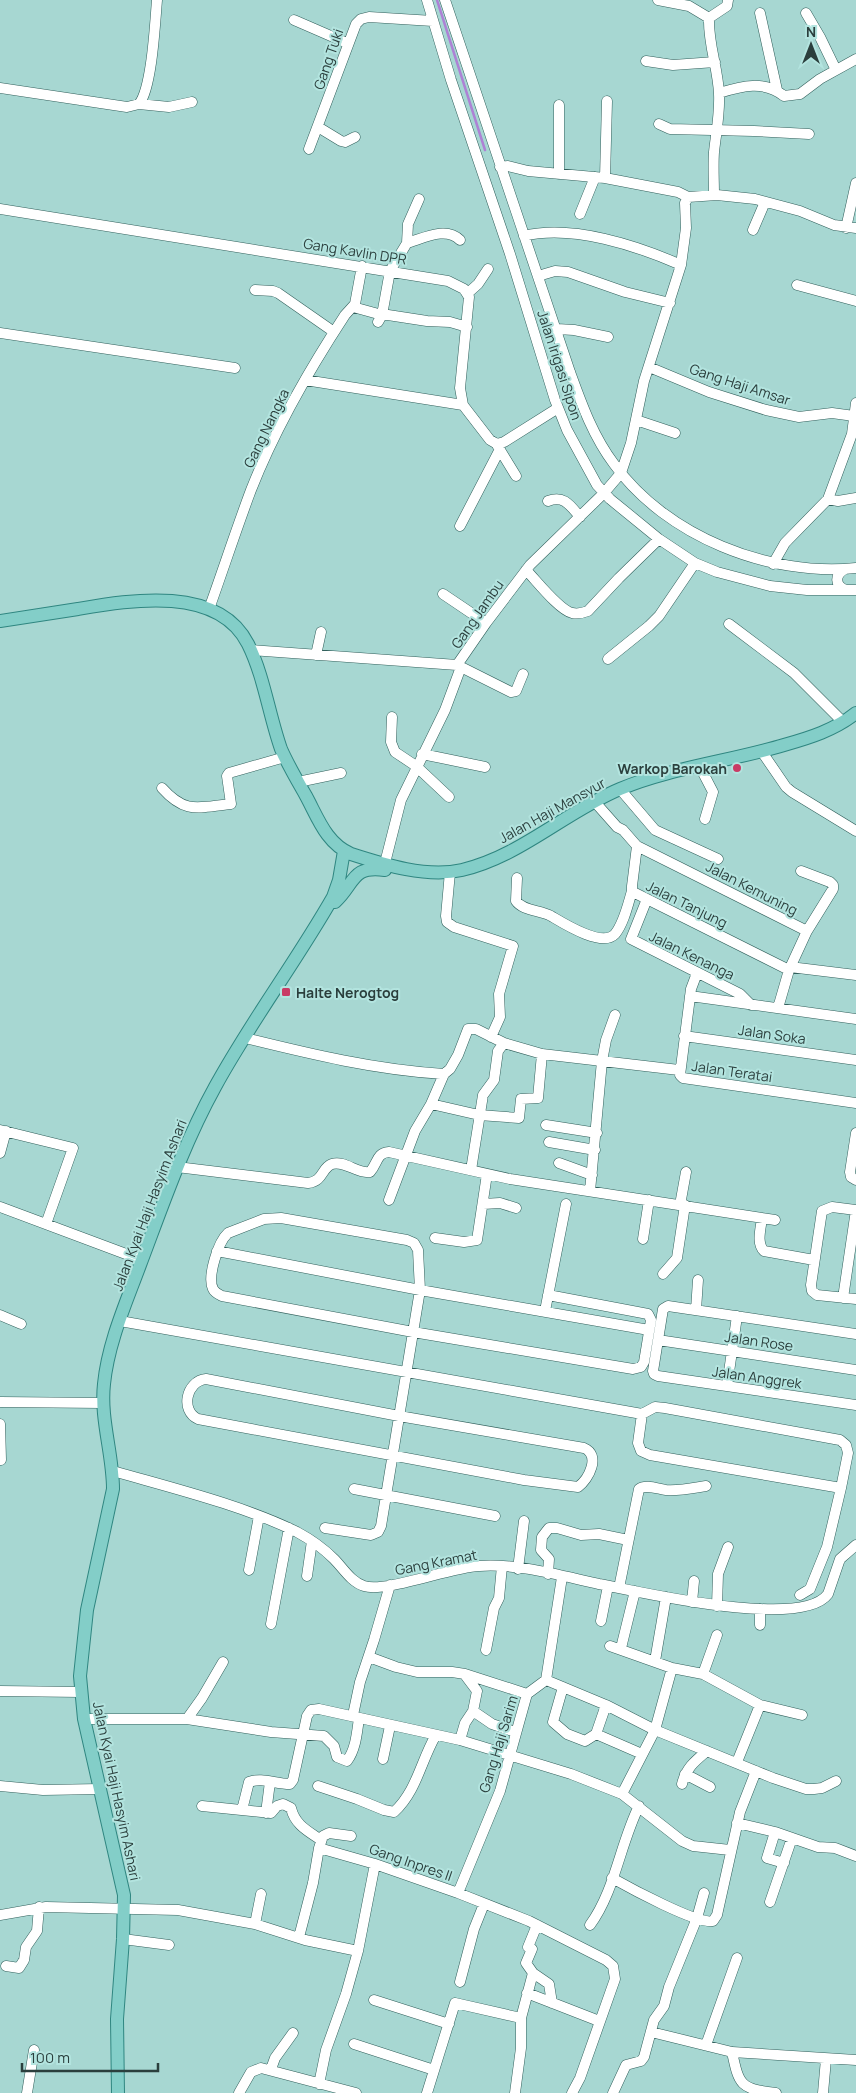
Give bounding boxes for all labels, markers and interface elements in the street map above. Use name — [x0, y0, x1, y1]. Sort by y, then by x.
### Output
north arrow — [786, 20, 836, 70]
text: N — [806, 22, 816, 41]
street label: Gang Tuki — [309, 26, 347, 92]
street label: Gang Kavlin DPR — [302, 233, 408, 269]
street label: Jalan Irigasi Sipon — [533, 308, 587, 422]
street label: Gang Haji Amsar — [687, 359, 793, 409]
street label: Gang Nangka — [239, 385, 293, 471]
street label: Gang Jambu — [446, 576, 508, 652]
place label: Warkop Barokah — [618, 759, 727, 778]
marker: Warkop Barokah — [731, 762, 743, 774]
street label: Jalan Haji Mansyur — [495, 773, 609, 847]
street label: Jalan Kemuning — [703, 857, 801, 919]
street label: Jalan Tanjung — [643, 876, 731, 932]
street label: Jalan Kenanga — [646, 926, 738, 984]
place label: Halte Nerogtog — [296, 983, 399, 1002]
marker: Halte Nerogtog — [280, 986, 292, 998]
street label: Jalan Soka — [737, 1020, 807, 1048]
street label: Jalan Teratai — [691, 1056, 773, 1086]
street label: Jalan Kyai Haji Hasyim Ashari — [107, 1116, 191, 1294]
street label: Jalan Rose — [724, 1327, 794, 1355]
street label: Jalan Anggrek — [711, 1361, 804, 1393]
street label: Gang Kramat — [393, 1545, 479, 1579]
street label: Gang Haji Sarim — [474, 1693, 522, 1795]
street label: Jalan Kyai Haji Hasyim Ashari — [89, 1700, 145, 1882]
street label: Gang Inpres II — [367, 1839, 455, 1885]
scale bar — [22, 2040, 159, 2072]
text: 100 m — [30, 2047, 70, 2068]

